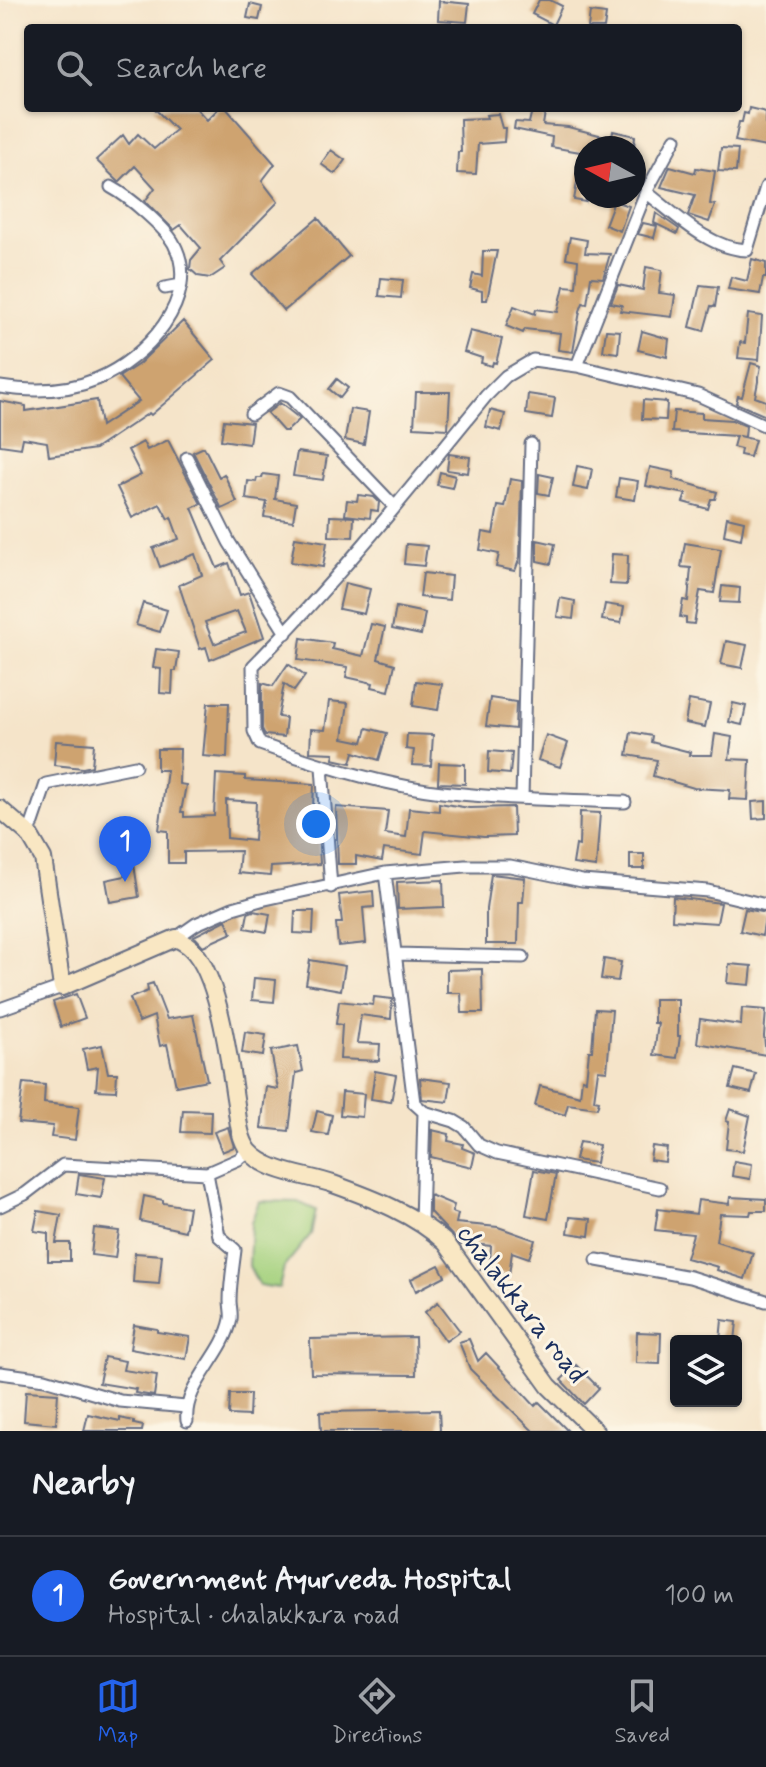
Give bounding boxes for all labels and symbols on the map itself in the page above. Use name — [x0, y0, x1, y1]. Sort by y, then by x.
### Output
north arrow — [574, 136, 646, 208]
your location — [296, 804, 336, 844]
pin: 1 — [99, 816, 151, 882]
street label: chalakkara road — [447, 1217, 595, 1392]

